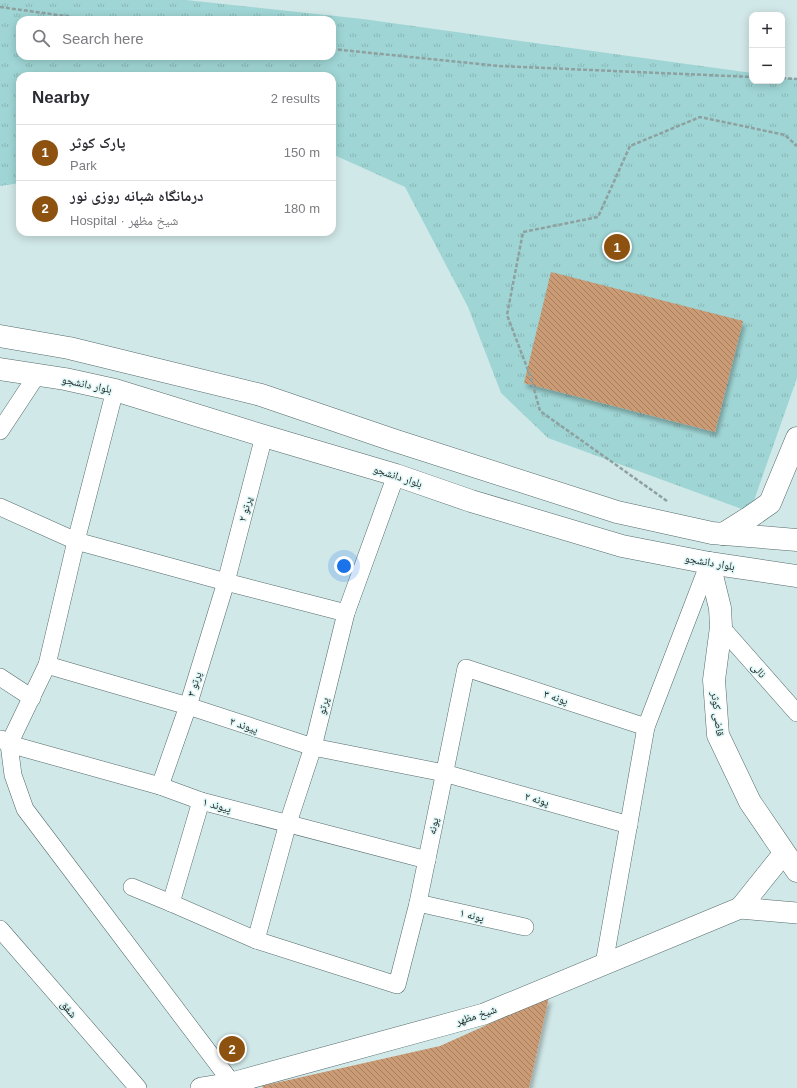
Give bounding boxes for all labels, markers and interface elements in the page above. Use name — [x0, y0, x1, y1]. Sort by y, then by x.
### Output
map controls — [749, 12, 785, 84]
button: + — [749, 12, 785, 48]
search box — [16, 16, 336, 60]
icon: search — [30, 27, 52, 49]
text: Search here — [62, 30, 144, 47]
button: − — [749, 48, 785, 84]
text: Nearby — [32, 88, 90, 107]
text: 2 results — [271, 91, 320, 106]
text: پارک کوثر — [70, 134, 125, 151]
text: 1 — [41, 145, 49, 160]
text: 150 m — [284, 145, 320, 160]
text: Park — [70, 158, 97, 173]
text: درمانگاه شبانه روزی نور — [70, 187, 204, 204]
text: 2 — [41, 201, 49, 216]
text: 180 m — [284, 201, 320, 216]
text: Hospital · شیخ مظهر — [70, 213, 178, 228]
pin: 1 — [604, 232, 630, 262]
street label: بلوار دانشجو — [61, 373, 113, 395]
street label: بلوار دانشجو — [372, 462, 424, 490]
street label: پرتو ۲ — [236, 495, 255, 523]
street label: بلوار دانشجو — [684, 552, 736, 573]
your location — [334, 556, 354, 576]
street label: نالی — [749, 660, 769, 681]
street label: پرتو ۳ — [185, 670, 205, 698]
street label: پونه ۳ — [542, 687, 570, 708]
street label: قاضی کوثر — [708, 690, 727, 737]
street label: پرتو — [315, 696, 332, 716]
street label: پیوند ۲ — [228, 715, 260, 736]
street label: پونه ۲ — [523, 790, 551, 809]
street label: پیوند ۱ — [201, 795, 233, 816]
street label: پونه — [425, 816, 442, 836]
street label: پونه ۱ — [458, 906, 486, 925]
street label: شفق — [58, 998, 80, 1021]
street label: شیخ مظهر — [453, 1003, 498, 1028]
pin: 2 — [219, 1034, 245, 1064]

